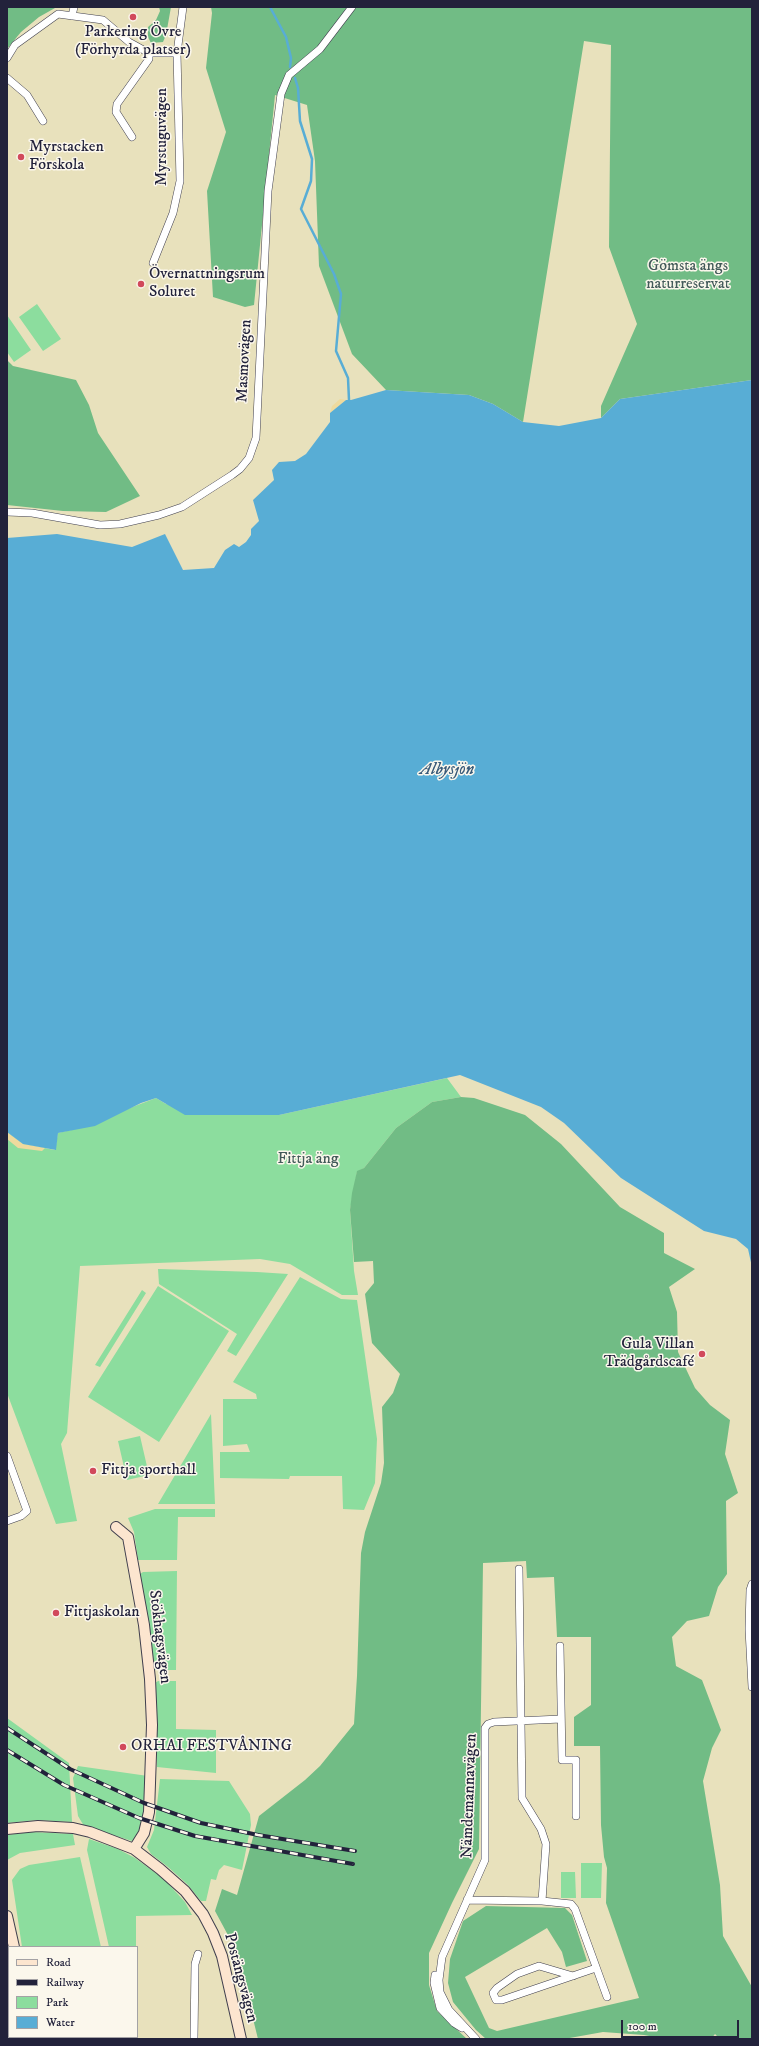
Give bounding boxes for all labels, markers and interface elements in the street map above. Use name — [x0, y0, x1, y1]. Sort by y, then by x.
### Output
marker: Parkering Övre (Förhyrda platser) — [128, 12, 138, 22]
place label: Parkering Övre (Förhyrda platser) — [75, 23, 191, 61]
street label: Myrstuguvägen — [153, 88, 173, 186]
place label: Myrstacken Förskola — [29, 138, 104, 176]
marker: Myrstacken Förskola — [16, 152, 26, 162]
park label: Gömsta ängs naturreservat — [646, 257, 730, 295]
place label: Övernattningsrum Soluret — [149, 265, 265, 303]
marker: Övernattningsrum Soluret — [136, 279, 146, 289]
street label: Masmovägen — [233, 319, 257, 403]
water label: Albysjön — [420, 760, 474, 780]
park label: Fittja äng — [277, 1150, 339, 1170]
place label: Gula Villan Trädgårdscafé — [604, 1335, 694, 1373]
marker: Gula Villan Trädgårdscafé — [697, 1349, 707, 1359]
place label: Fittja sporthall — [101, 1461, 196, 1481]
marker: Fittja sporthall — [88, 1466, 98, 1476]
street label: Stökhagsvägen — [144, 1589, 174, 1685]
place label: Fittjaskolan — [64, 1603, 140, 1623]
marker: Fittjaskolan — [51, 1608, 61, 1618]
street label: Nämdemannavägen — [458, 1733, 482, 1859]
place label: ORHAI FESTVÅNING — [131, 1737, 292, 1757]
marker: ORHAI FESTVÅNING — [118, 1742, 128, 1752]
street label: Postängsvägen — [219, 1931, 261, 2025]
legend — [8, 1946, 138, 2038]
text: Road — [46, 1955, 71, 1970]
text: Railway — [46, 1975, 84, 1990]
text: Park — [46, 1995, 68, 2010]
scale bar — [623, 2012, 741, 2038]
text: Water — [46, 2015, 75, 2030]
text: 100 m — [628, 2019, 657, 2034]

